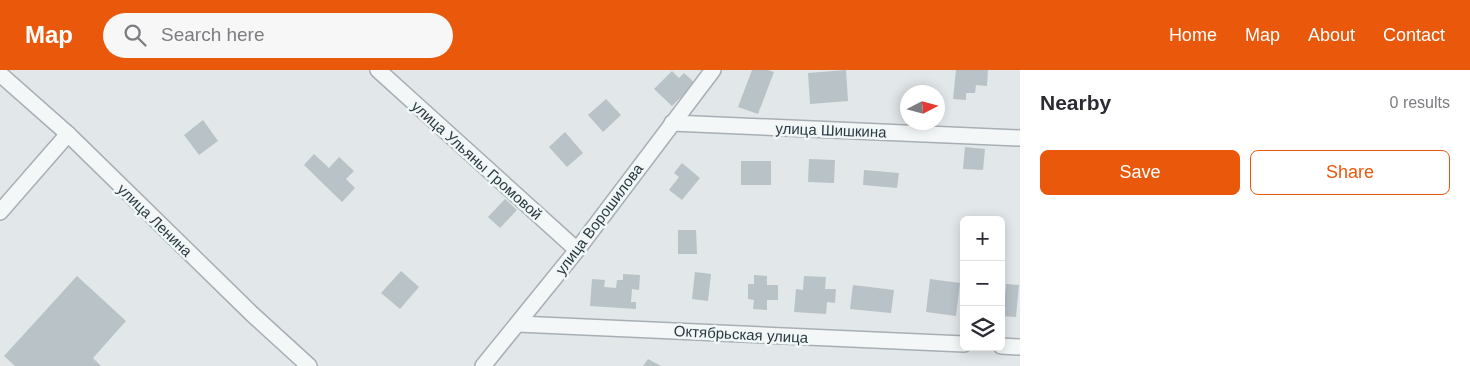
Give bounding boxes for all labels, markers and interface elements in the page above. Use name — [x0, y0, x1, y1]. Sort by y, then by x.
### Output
search box — [103, 13, 453, 58]
text: Map — [25, 21, 73, 48]
icon: search — [121, 21, 149, 49]
text: Search here — [161, 24, 265, 45]
text: Home — [1169, 25, 1217, 45]
text: Map — [1245, 25, 1280, 45]
text: About — [1308, 25, 1355, 45]
text: Contact — [1383, 25, 1445, 45]
north arrow — [900, 85, 945, 130]
text: Nearby — [1040, 91, 1111, 114]
text: 0 results — [1390, 94, 1450, 111]
street label: улица Ульяны Громовой — [409, 97, 545, 223]
street label: улица Шишкина — [775, 120, 887, 140]
button: Save — [1040, 150, 1240, 195]
button: Share — [1250, 150, 1450, 195]
street label: улица Ворошилова — [552, 160, 647, 278]
street label: улица Ленина — [114, 180, 196, 260]
map controls — [960, 216, 1005, 351]
button: + — [960, 216, 1005, 261]
button: − — [960, 261, 1005, 306]
button: layers — [960, 306, 1005, 351]
street label: Октябрьская улица — [673, 322, 809, 346]

